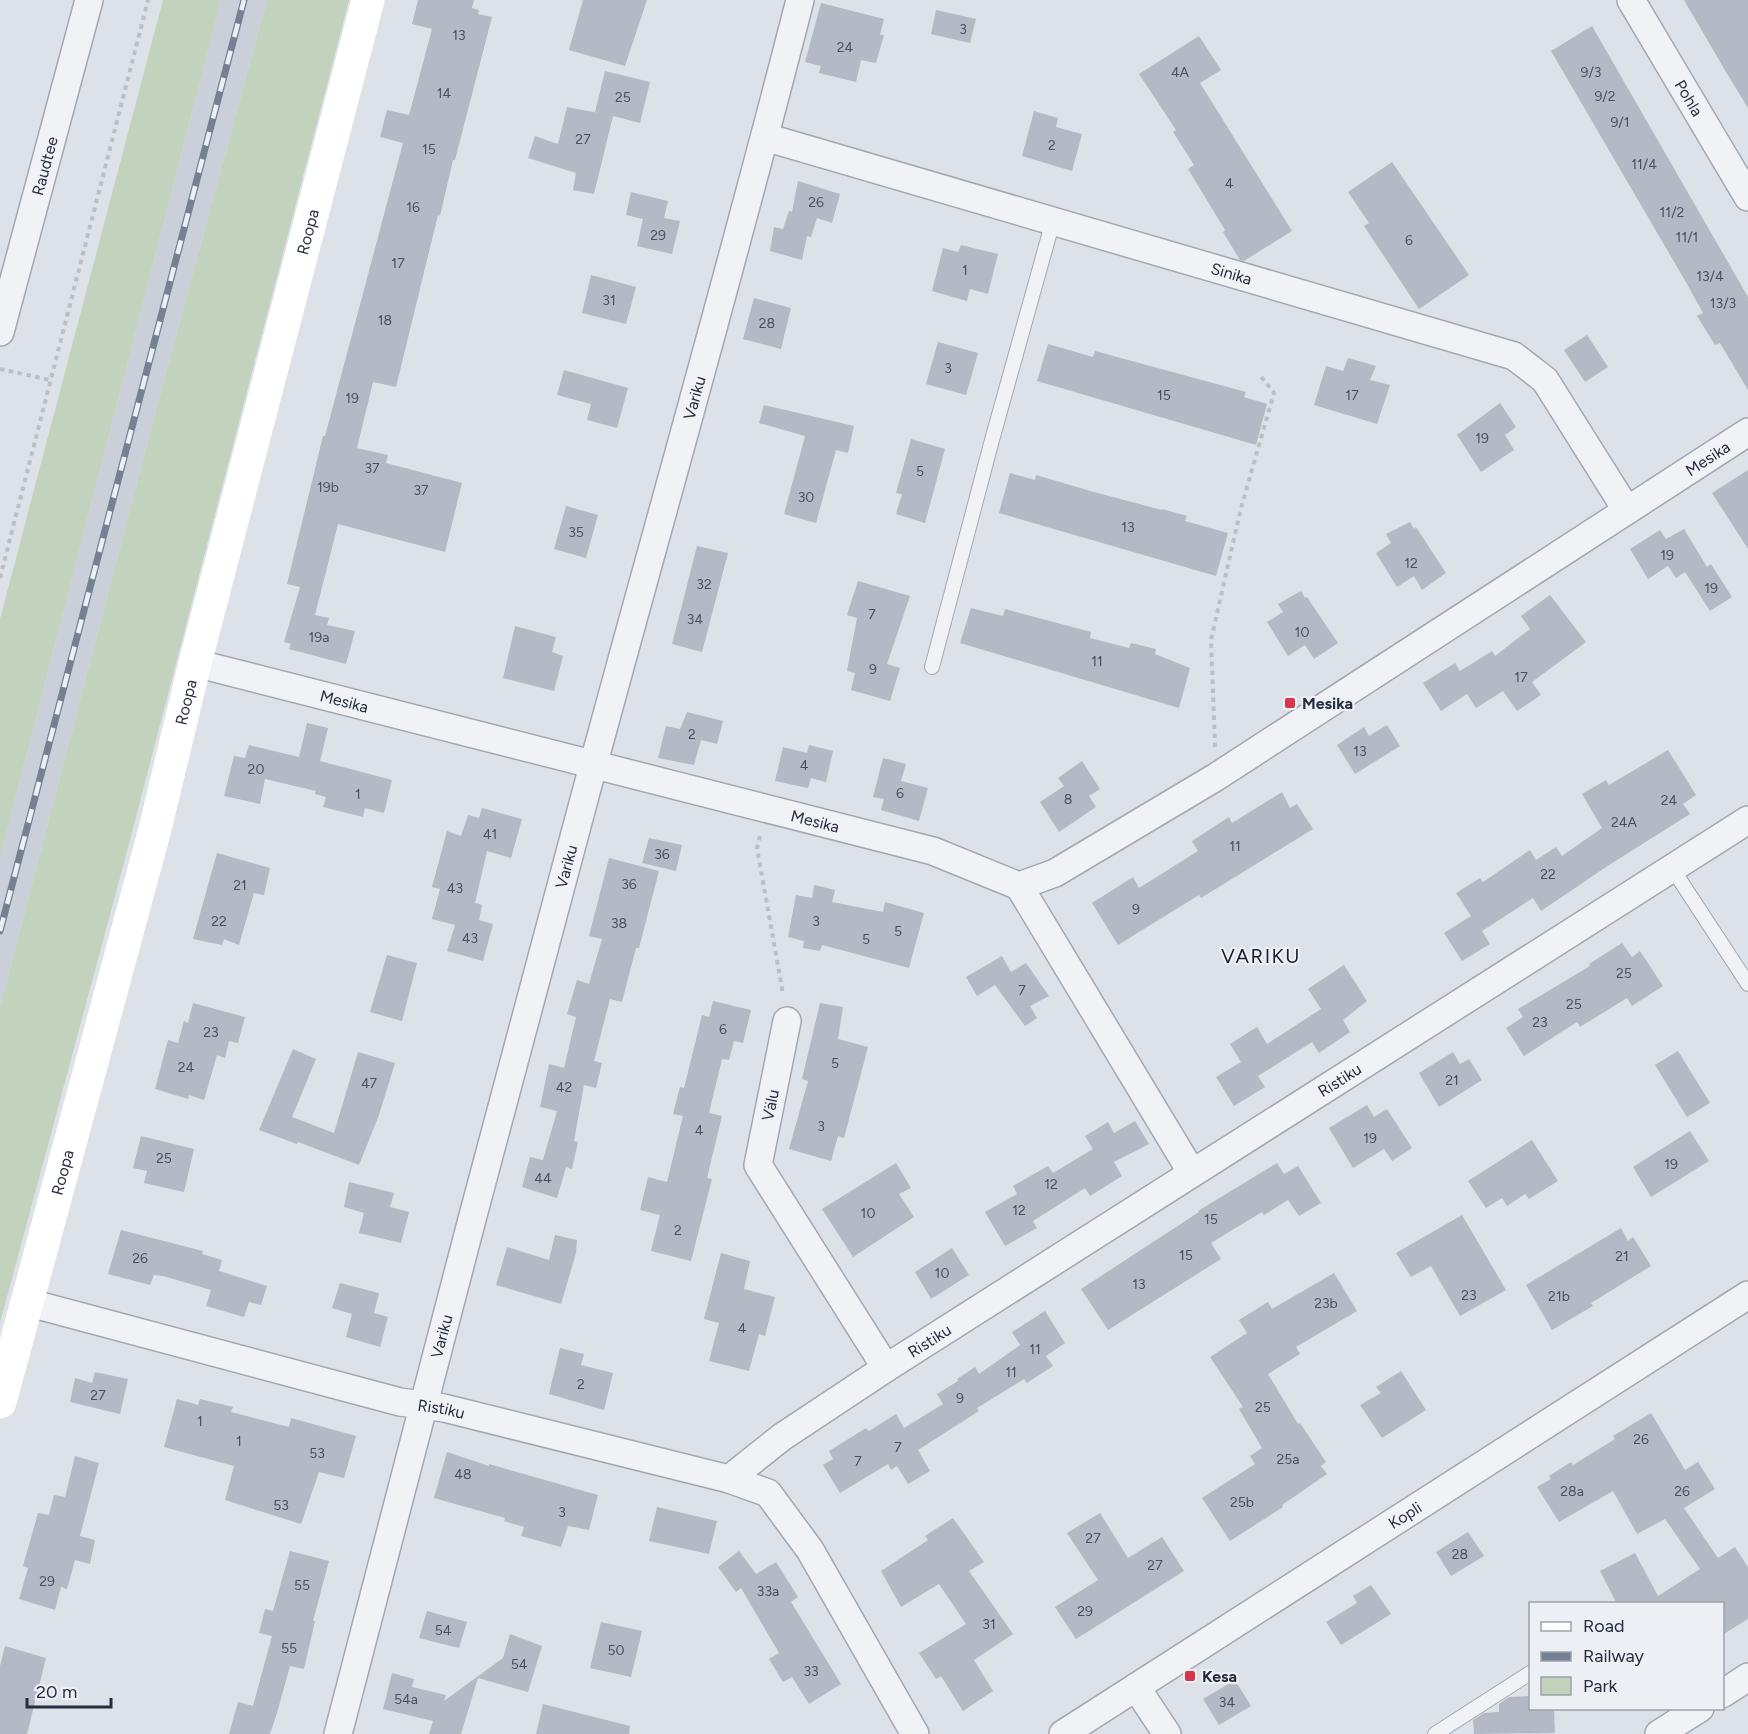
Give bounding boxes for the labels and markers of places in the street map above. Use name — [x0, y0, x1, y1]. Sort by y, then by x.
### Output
place label: Mesika — [1302, 694, 1353, 713]
marker: Mesika — [1283, 696, 1297, 710]
place label: Kesa — [1202, 1667, 1237, 1686]
marker: Kesa — [1183, 1669, 1197, 1683]

